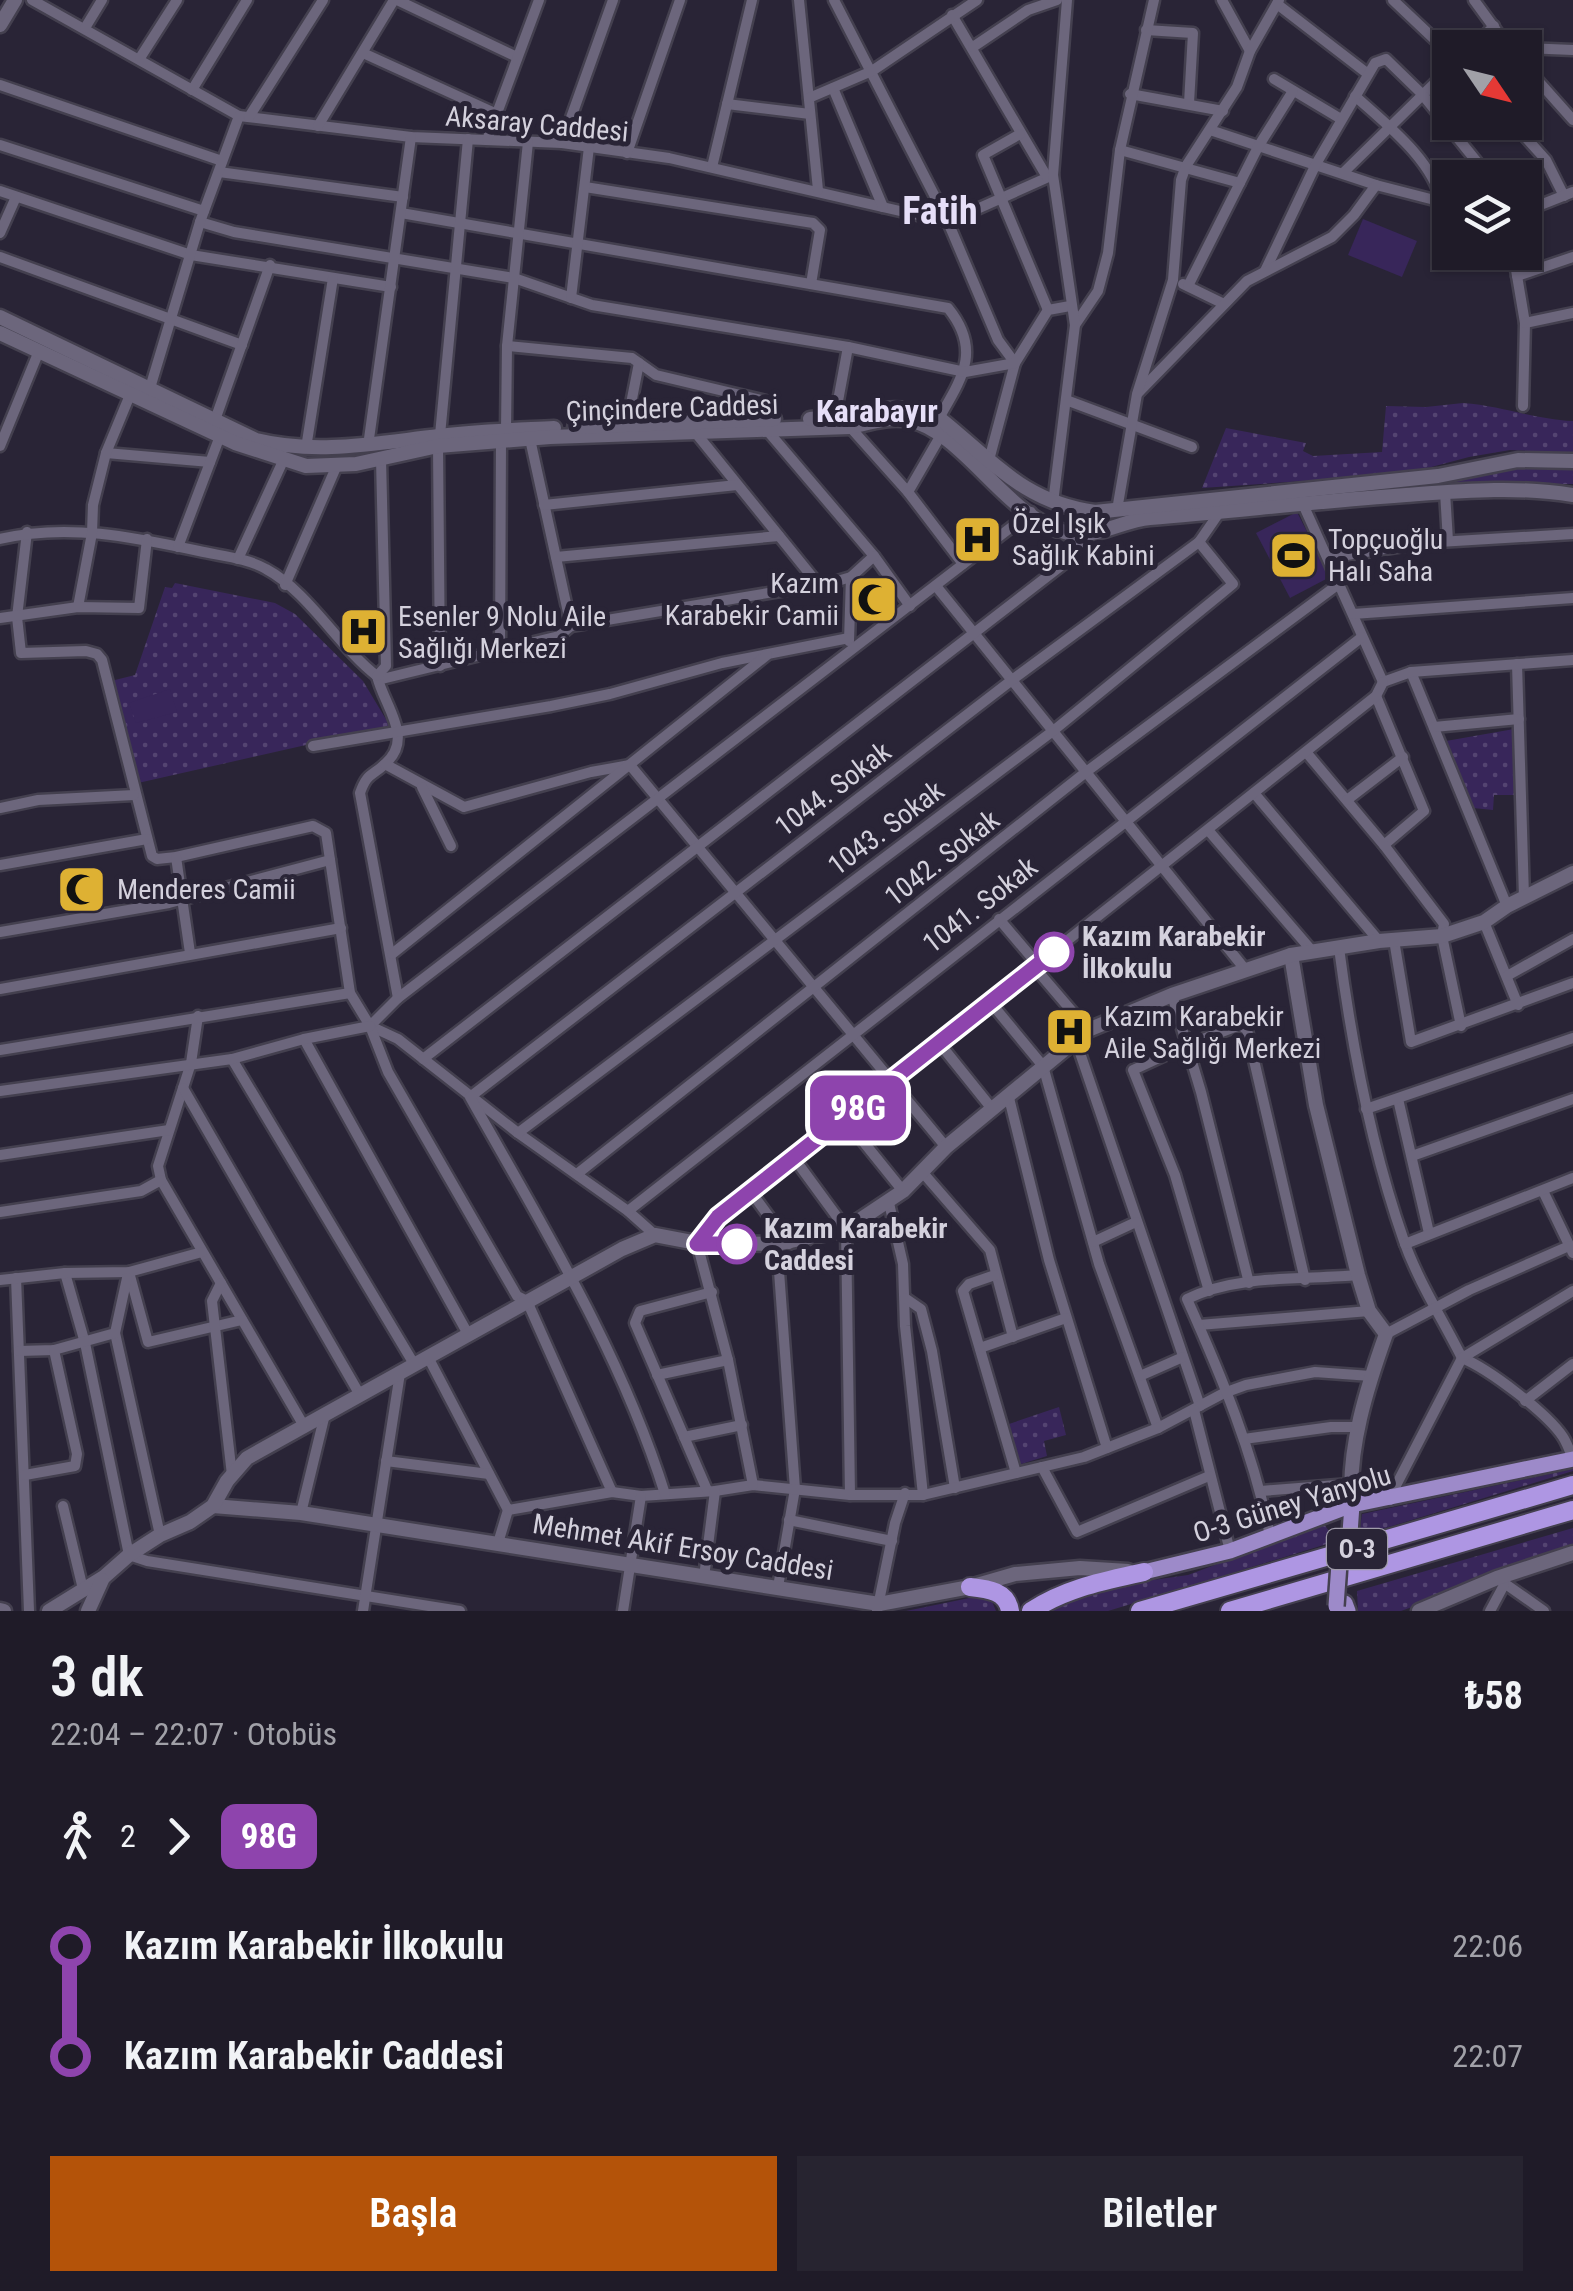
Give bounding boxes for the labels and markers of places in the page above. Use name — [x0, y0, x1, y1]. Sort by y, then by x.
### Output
place label: Özel Işık Sağlık Kabini — [1012, 507, 1155, 572]
hospital icon: Özel Işık Sağlık Kabini — [951, 513, 1003, 565]
place label: Topçuoğlu Halı Saha — [1328, 523, 1443, 588]
sports icon: Topçuoğlu Halı Saha — [1267, 529, 1319, 581]
place label: Kazım Karabekir Camii — [665, 567, 839, 632]
mosque icon: Kazım Karabekir Camii — [848, 573, 900, 625]
place label: Esenler 9 Nolu Aile Sağlığı Merkezi — [398, 600, 606, 665]
hospital icon: Esenler 9 Nolu Aile Sağlığı Merkezi — [337, 606, 389, 658]
mosque icon: Menderes Camii — [56, 863, 108, 915]
place label: Menderes Camii — [117, 873, 296, 906]
place label: Kazım Karabekir İlkokulu — [1082, 920, 1266, 985]
marker: Kazım Karabekir İlkokulu — [1035, 933, 1073, 971]
place label: Kazım Karabekir Aile Sağlığı Merkezi — [1104, 1000, 1321, 1065]
hospital icon: Kazım Karabekir Aile Sağlığı Merkezi — [1043, 1006, 1095, 1058]
place label: Kazım Karabekir Caddesi — [764, 1212, 948, 1277]
marker: Kazım Karabekir Caddesi — [718, 1225, 756, 1263]

